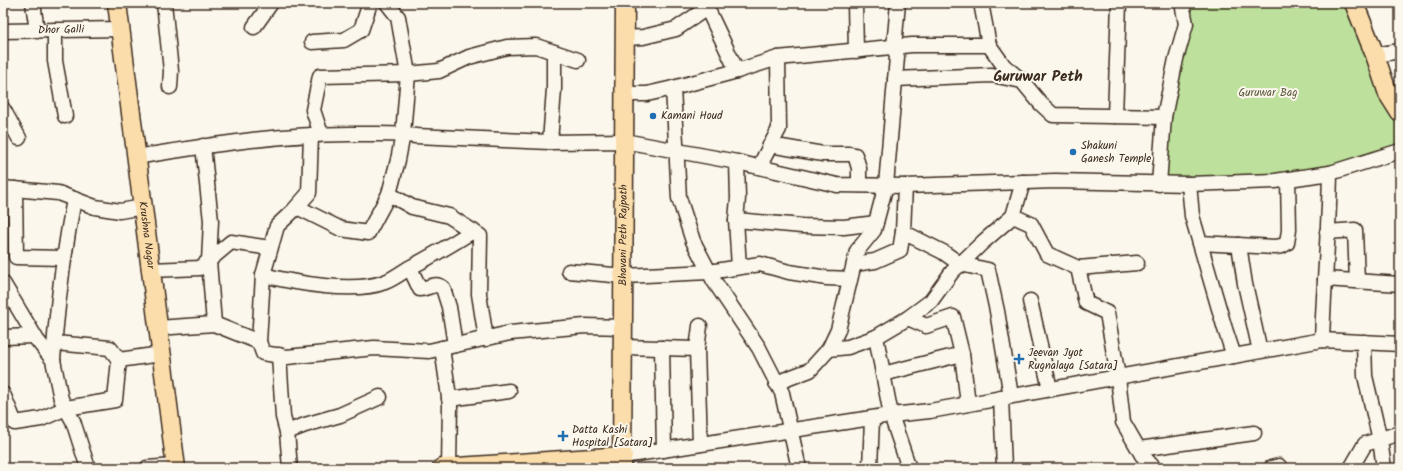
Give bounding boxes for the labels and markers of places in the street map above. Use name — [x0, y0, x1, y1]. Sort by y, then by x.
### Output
place label: Kamani Houd — [661, 107, 723, 125]
marker: Kamani Houd — [648, 111, 658, 121]
place label: Shakuni Ganesh Temple — [1081, 137, 1151, 168]
marker: Shakuni Ganesh Temple — [1068, 147, 1078, 157]
place label: Jeevan Jyot Rugnalaya [Satara] — [1028, 344, 1118, 375]
marker: Jeevan Jyot Rugnalaya [Satara] — [1013, 353, 1025, 365]
place label: Datta Kashi Hospital [Satara] — [572, 421, 653, 452]
marker: Datta Kashi Hospital [Satara] — [557, 430, 569, 442]

